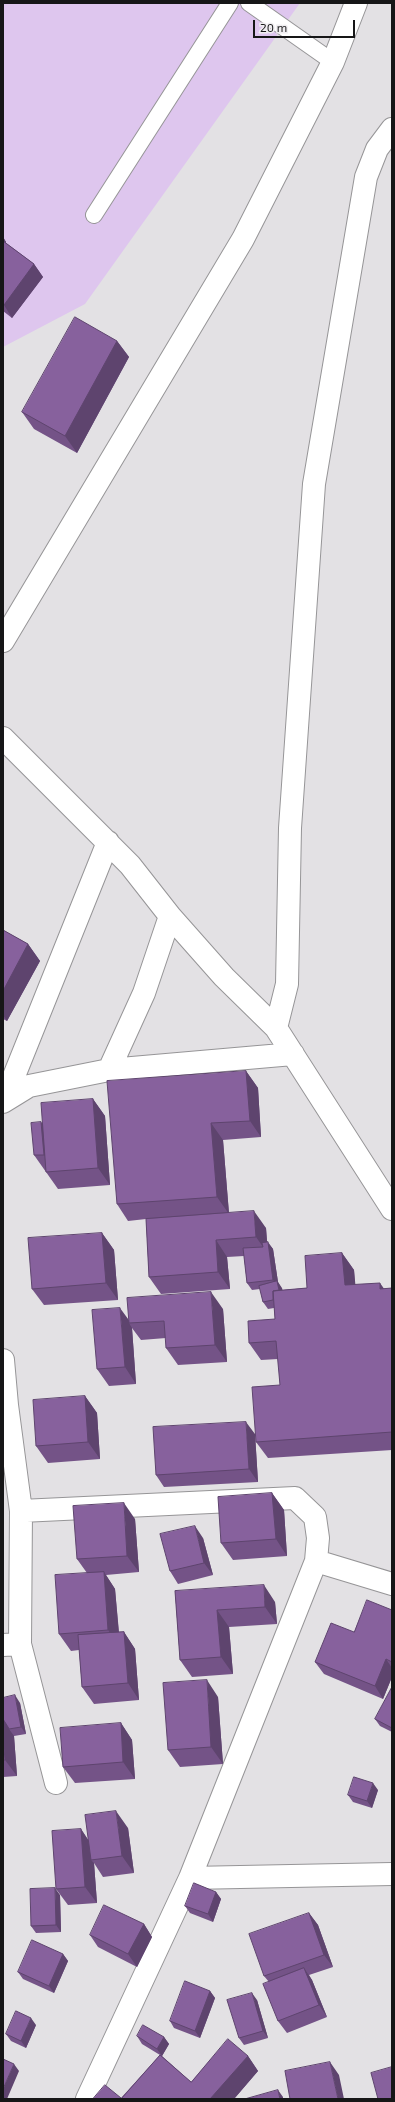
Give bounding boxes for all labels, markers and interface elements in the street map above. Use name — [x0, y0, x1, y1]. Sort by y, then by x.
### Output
scale bar — [255, 12, 357, 38]
text: 20 m — [260, 20, 287, 34]

